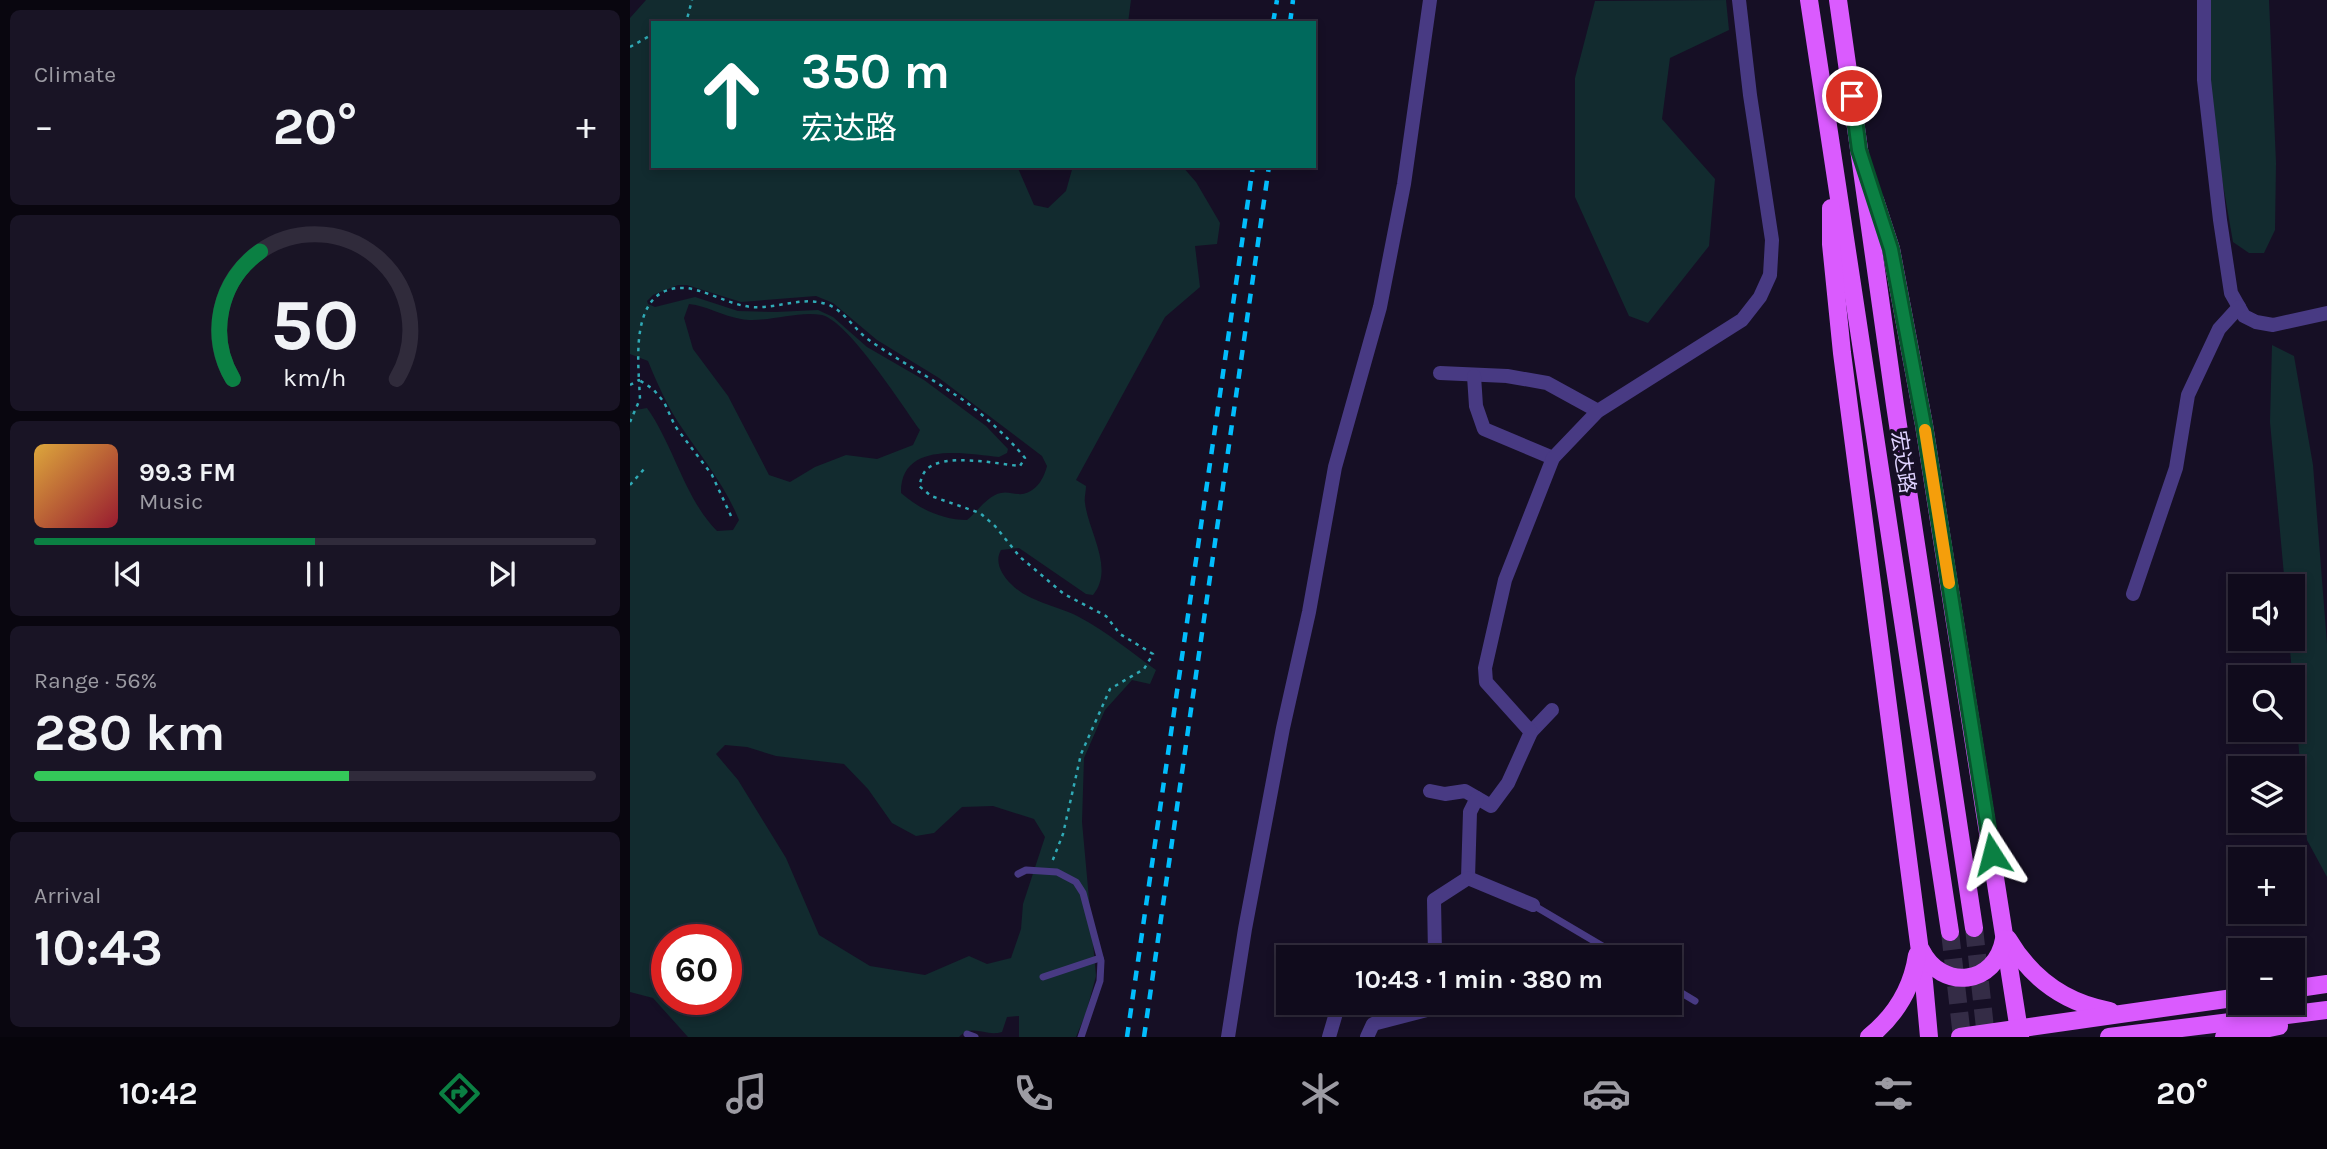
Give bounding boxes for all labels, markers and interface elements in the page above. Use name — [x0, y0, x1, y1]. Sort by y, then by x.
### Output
text: 350 m — [801, 43, 950, 100]
icon: ahead — [686, 49, 777, 140]
text: Climate — [34, 61, 116, 88]
pin — [1822, 66, 1882, 126]
icon: arrive — [1833, 77, 1871, 115]
text: 20° — [273, 96, 357, 157]
text: − — [34, 104, 54, 149]
text: + — [576, 104, 596, 149]
text: 宏达路 — [801, 110, 897, 147]
text: 50 — [271, 283, 359, 368]
text: km/h — [283, 363, 347, 392]
street label: 宏达路 — [1886, 429, 1920, 495]
text: 99.3 FM — [139, 457, 236, 488]
text: Music — [139, 488, 203, 515]
icon: previous — [109, 555, 147, 593]
icon: pause — [296, 555, 334, 593]
icon: next — [483, 555, 521, 593]
map controls — [2228, 574, 2305, 1015]
button: sound — [2228, 574, 2305, 651]
button: search — [2228, 665, 2305, 742]
text: Range · 56% — [34, 667, 157, 694]
text: 280 km — [34, 702, 225, 763]
button: layers — [2228, 756, 2305, 833]
position arrow — [1955, 817, 2029, 891]
button: + — [2228, 847, 2305, 924]
text: Arrival — [34, 882, 101, 909]
text: 10:43 — [34, 917, 163, 978]
speed limit sign: 60 — [651, 924, 742, 1015]
button: − — [2228, 938, 2305, 1015]
text: 10:43 · 1 min · 380 m — [1355, 964, 1603, 995]
icon: directions — [435, 1069, 484, 1118]
icon: music — [722, 1069, 771, 1118]
icon: phone — [1009, 1069, 1058, 1118]
icon: climate — [1296, 1069, 1345, 1118]
icon: car — [1582, 1069, 1631, 1118]
icon: filters — [1869, 1069, 1918, 1118]
text: 10:42 — [119, 1075, 198, 1112]
text: 20° — [2156, 1075, 2208, 1112]

